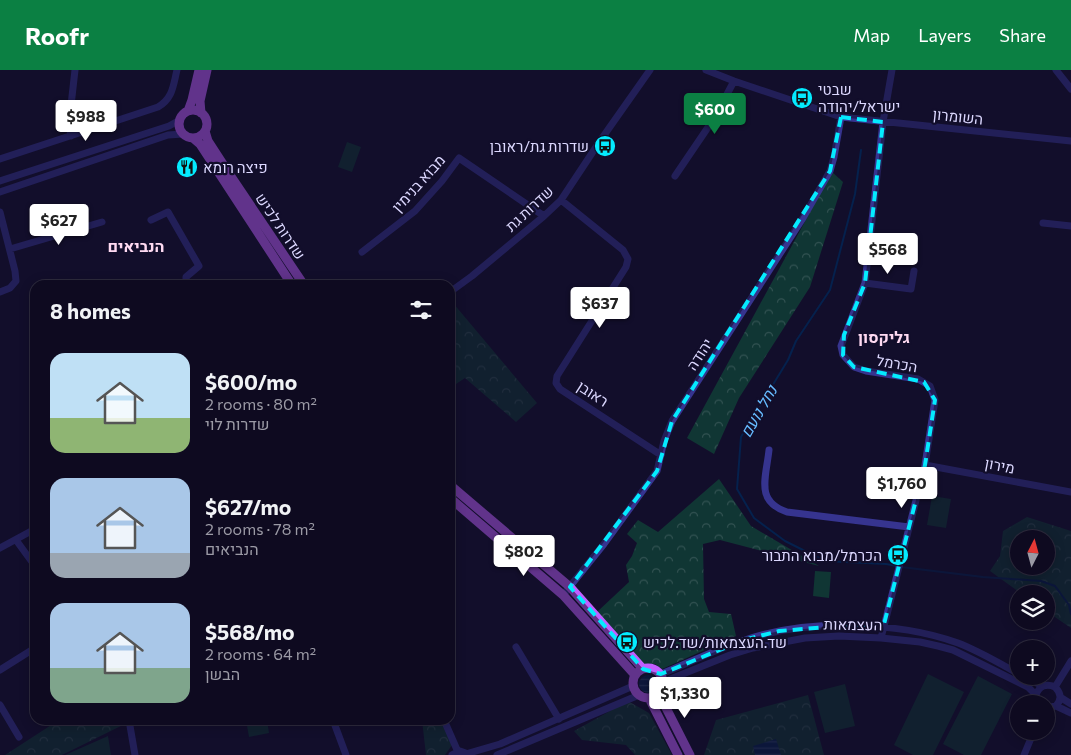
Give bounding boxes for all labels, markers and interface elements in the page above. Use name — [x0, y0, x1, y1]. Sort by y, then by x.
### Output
text: Roofr — [25, 21, 89, 50]
text: Map — [853, 24, 890, 46]
text: Layers — [918, 24, 971, 46]
text: Share — [999, 24, 1046, 46]
place label: שבטי ישראל/יהודה — [818, 80, 900, 115]
bus stop icon: שבטי ישראל/יהודה — [790, 86, 814, 110]
pin: $600 — [685, 92, 745, 135]
text: $600 — [695, 99, 735, 118]
pin: $988 — [56, 100, 116, 142]
street label: השומרון — [932, 104, 984, 128]
text: $988 — [67, 106, 105, 125]
bus stop icon: שדרות גת/ראובן — [593, 134, 617, 158]
place label: שדרות גת/ראובן — [490, 137, 589, 155]
street label: מבוא בנימין — [388, 151, 448, 215]
restaurant icon: פיצה רומא — [175, 155, 199, 179]
place label: פיצה רומא — [203, 158, 268, 176]
street label: שדרות גת — [501, 181, 557, 235]
street label: שדרות לכיש — [252, 189, 310, 263]
pin: $627 — [29, 204, 89, 246]
text: $627 — [41, 210, 77, 229]
pin: $568 — [858, 232, 918, 275]
district label: הנביאים — [107, 236, 165, 255]
text: $568 — [869, 239, 907, 258]
pin: $637 — [570, 286, 630, 329]
text: $637 — [582, 293, 618, 312]
icon: filters — [407, 296, 435, 324]
text: 8 homes — [50, 298, 131, 323]
district label: גליקסון — [858, 327, 910, 346]
street label: יהודה — [682, 335, 716, 373]
street label: הכרמל — [875, 351, 919, 375]
text: $600/mo — [205, 369, 297, 394]
icon: home — [90, 373, 150, 433]
street label: ראובן — [574, 376, 612, 410]
water label: נחל נועם — [736, 381, 781, 440]
text: 2 rooms · 80 m² — [205, 394, 317, 413]
text: שדרות לוי — [205, 414, 269, 433]
street label: מירון — [983, 453, 1017, 477]
pin: $1,760 — [861, 466, 943, 509]
text: $1,760 — [877, 473, 927, 492]
text: $627/mo — [205, 494, 291, 519]
icon: home — [90, 498, 150, 558]
text: 2 rooms · 78 m² — [205, 519, 315, 538]
north arrow — [1010, 530, 1055, 575]
map controls — [1010, 530, 1055, 740]
pin: $802 — [494, 534, 554, 577]
text: הנביאים — [205, 539, 259, 558]
text: $802 — [505, 541, 543, 560]
bus stop icon: הכרמל/מבוא התבור — [886, 543, 910, 567]
place label: הכרמל/מבוא התבור — [762, 546, 882, 564]
button: layers — [1010, 585, 1055, 630]
street label: העצמאות — [824, 614, 882, 634]
text: $568/mo — [205, 619, 295, 644]
icon: home — [90, 623, 150, 683]
bus stop icon: שד.העצמאות/שד.לכיש — [615, 630, 639, 654]
place label: שד.העצמאות/שד.לכיש — [643, 633, 787, 651]
button: + — [1010, 640, 1055, 685]
text: 2 rooms · 64 m² — [205, 644, 316, 663]
text: הבשן — [205, 664, 240, 683]
pin: $1,330 — [644, 676, 726, 719]
text: $1,330 — [660, 683, 710, 702]
button: − — [1010, 695, 1055, 740]

